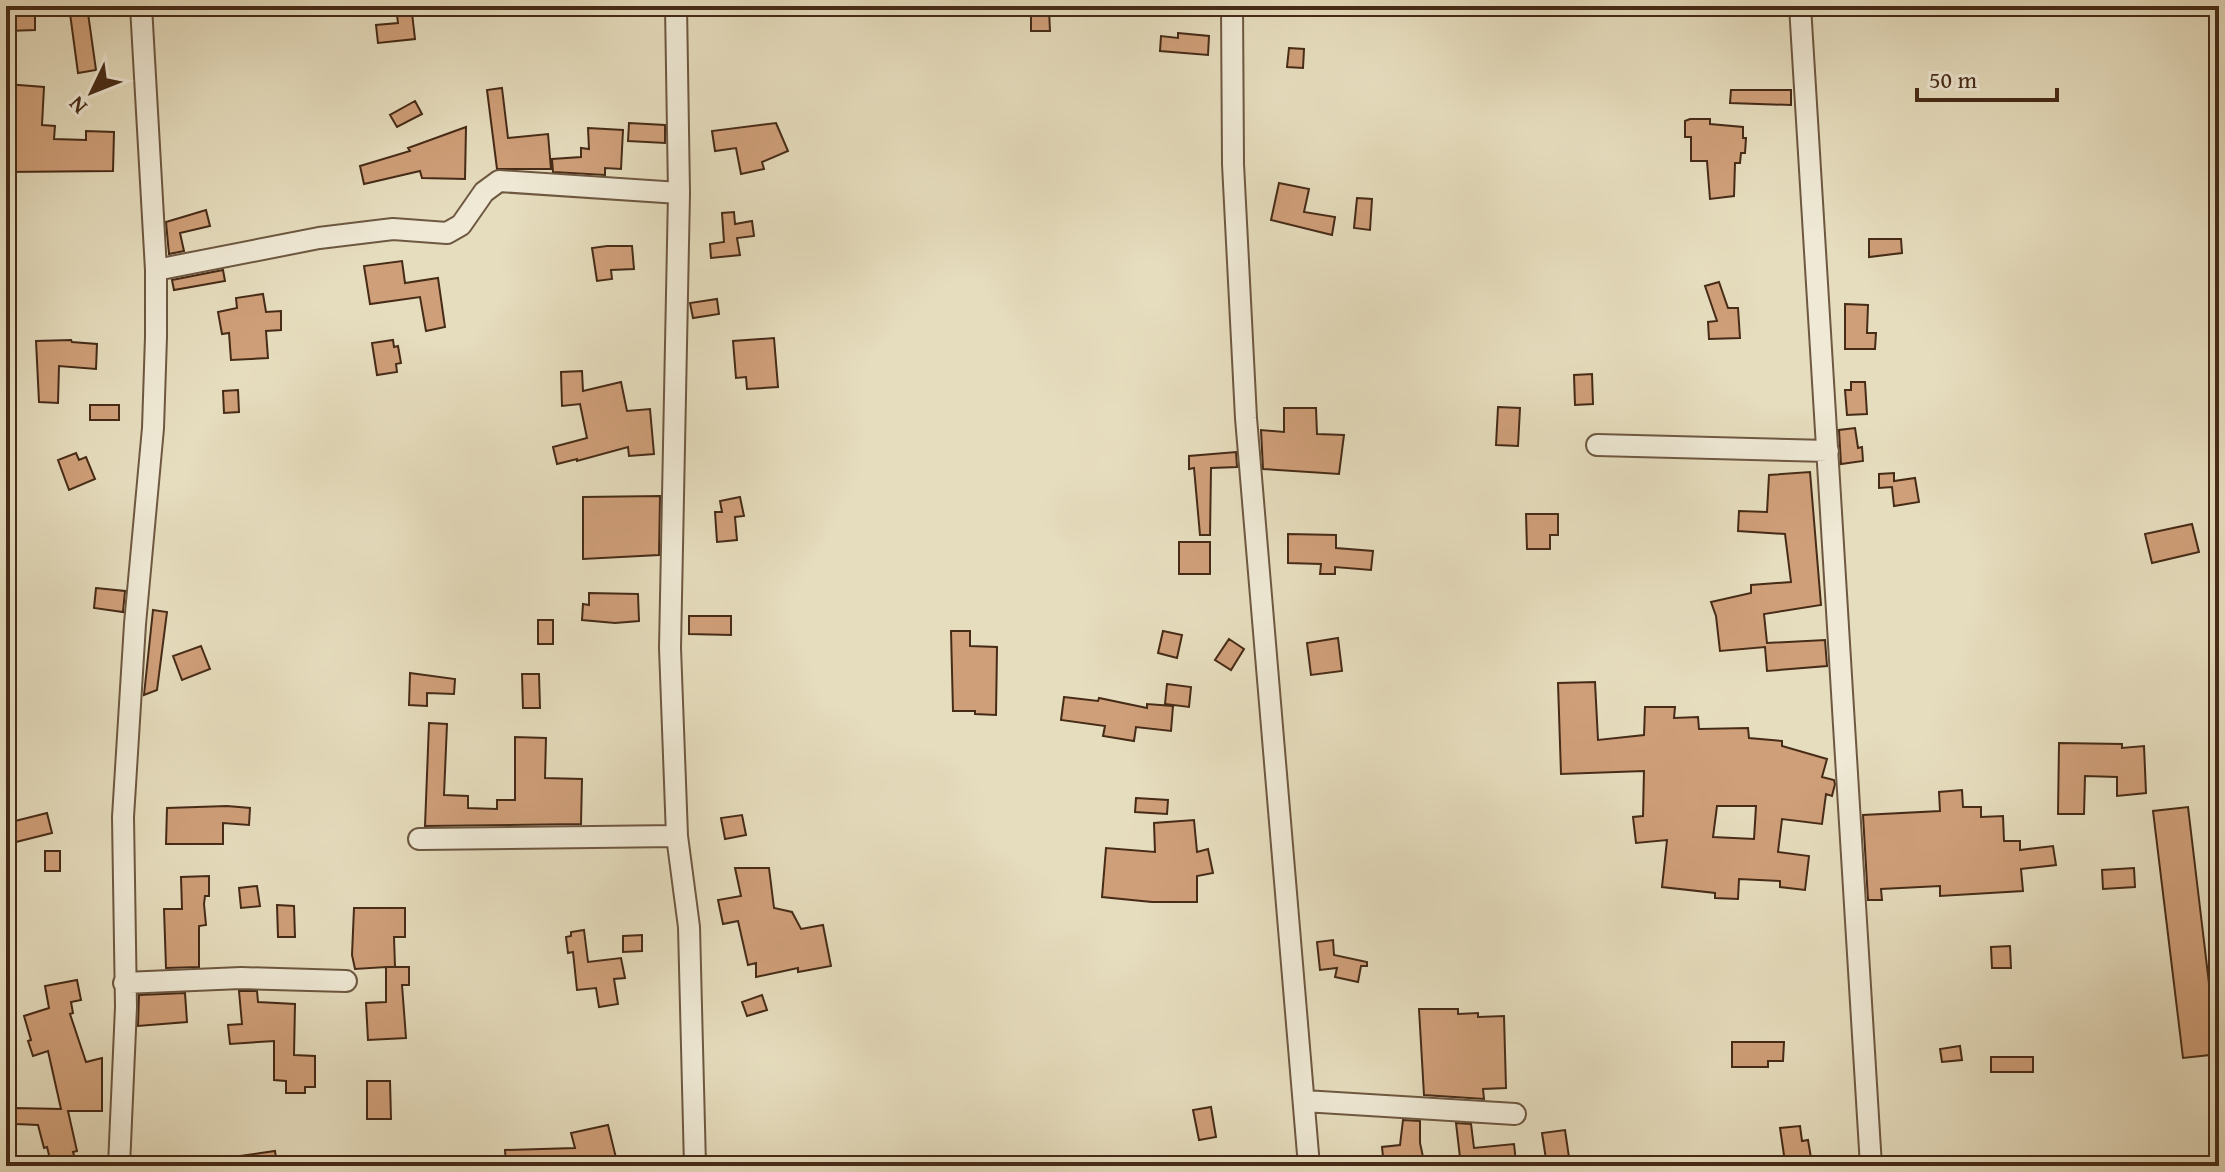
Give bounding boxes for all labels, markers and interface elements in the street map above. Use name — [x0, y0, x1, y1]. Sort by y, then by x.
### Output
north arrow — [52, 52, 132, 132]
scale bar — [1917, 52, 2057, 102]
text: 50 m — [1929, 62, 1977, 97]
text: N — [60, 89, 94, 122]

